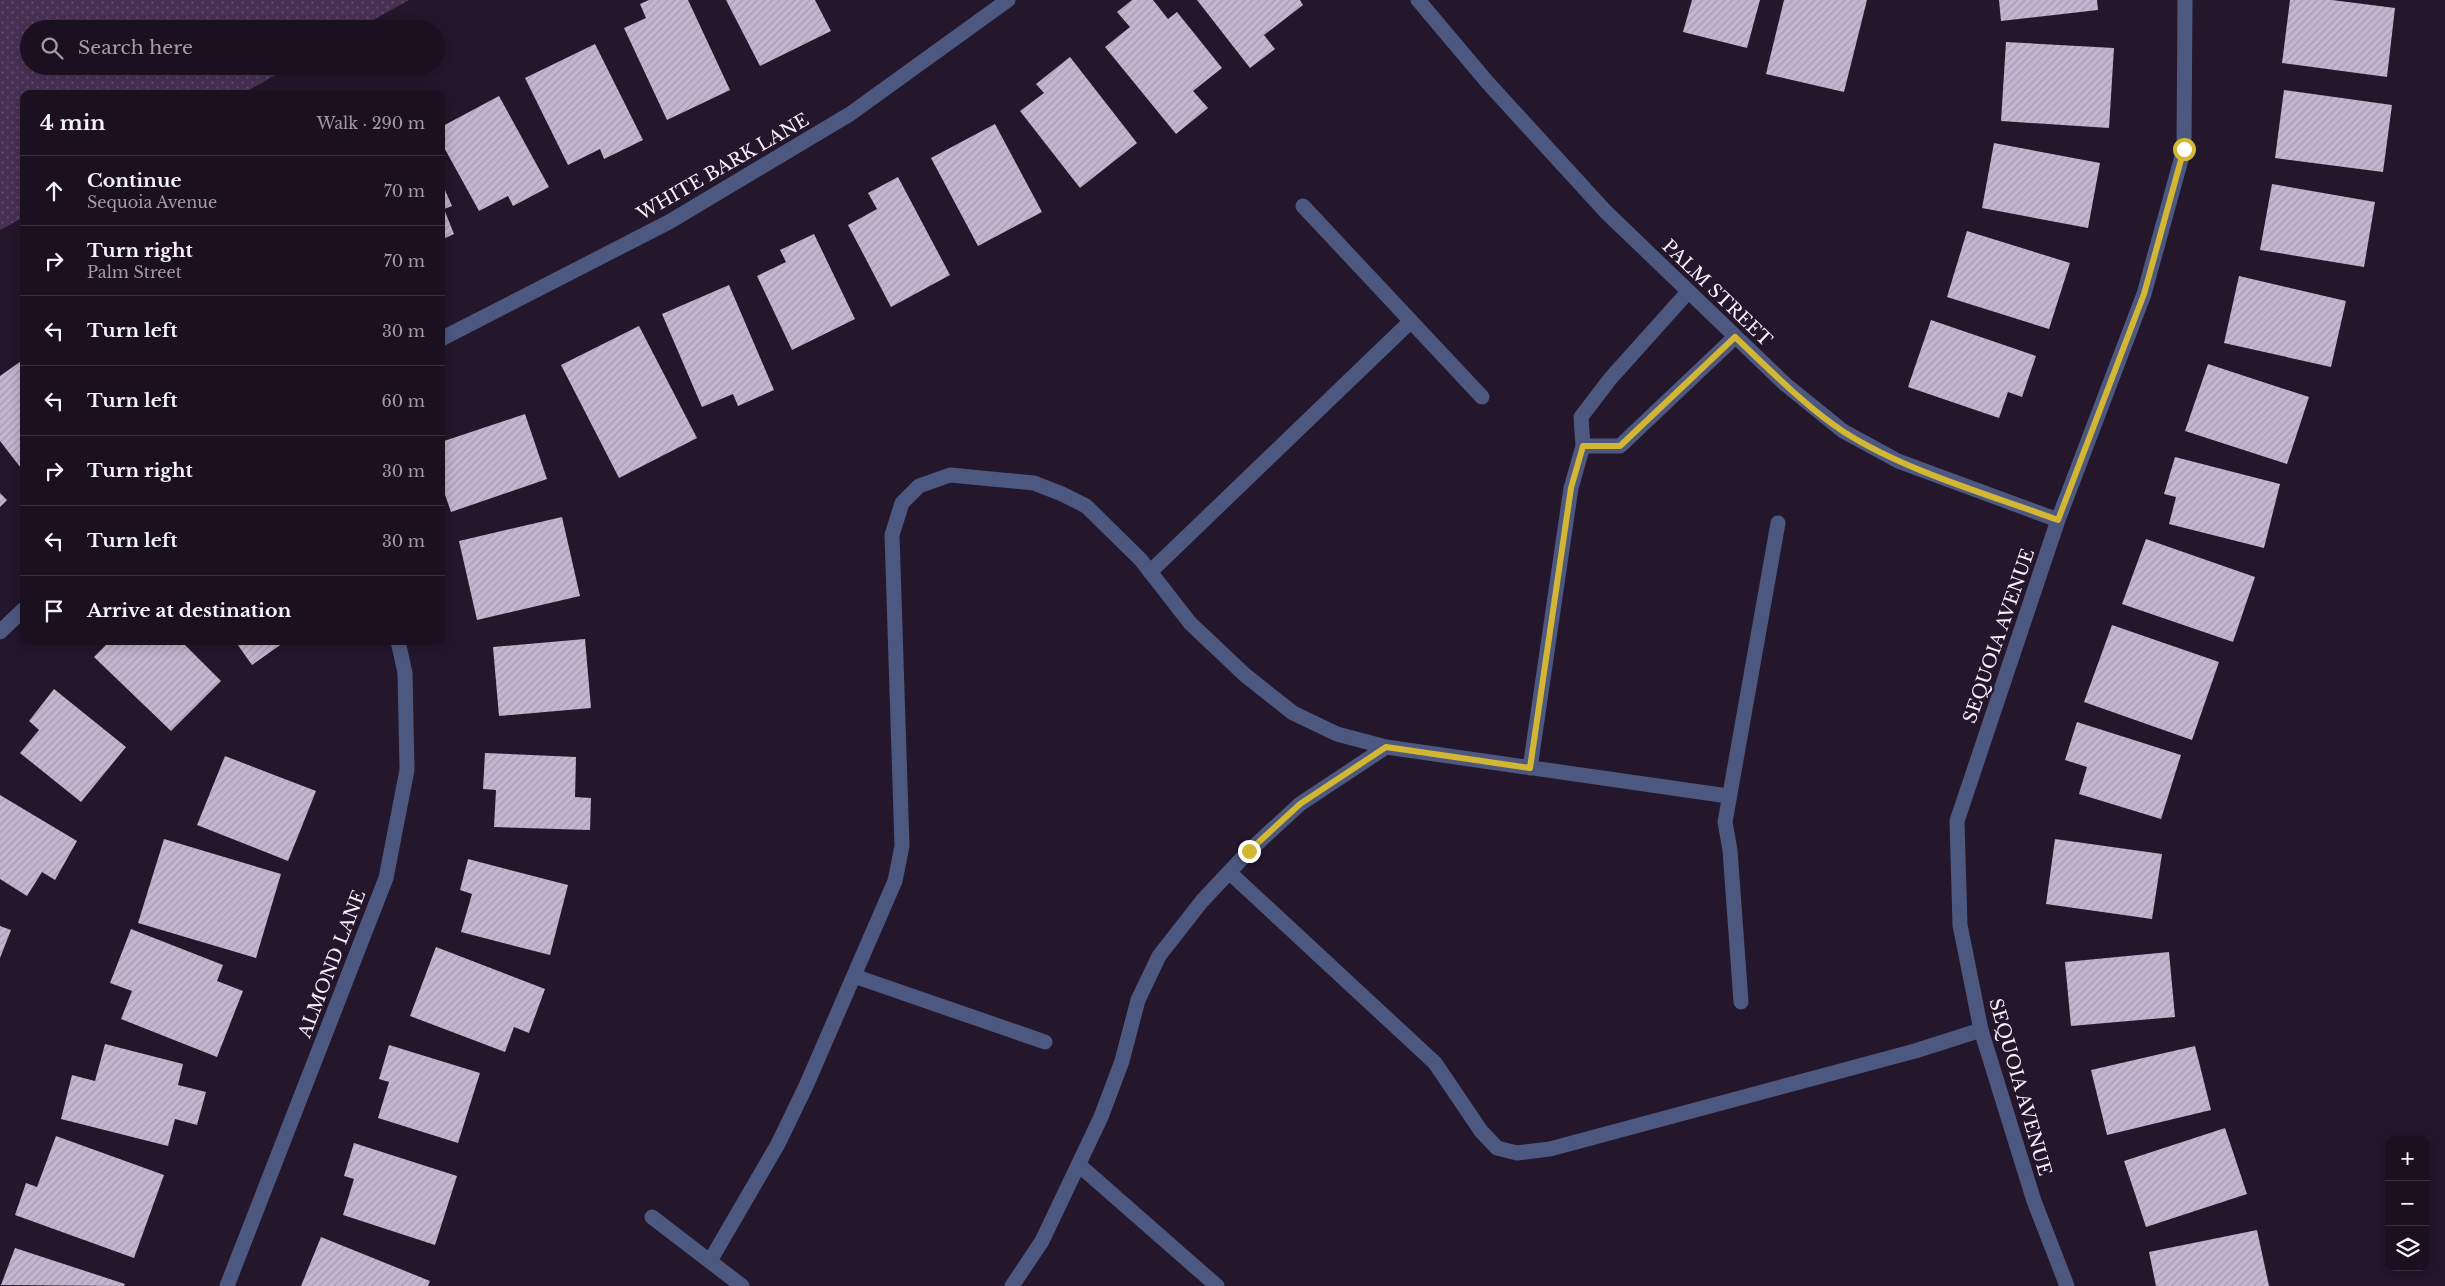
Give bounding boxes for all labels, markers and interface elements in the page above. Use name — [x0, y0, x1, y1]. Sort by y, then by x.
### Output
search box — [20, 20, 445, 75]
icon: search — [38, 34, 66, 62]
text: Search here — [78, 36, 193, 59]
street label: WHITE BARK LANE — [632, 109, 813, 226]
text: 4 min — [40, 110, 106, 136]
text: Walk · 290 m — [317, 113, 425, 133]
route start — [2173, 138, 2196, 161]
text: Continue — [87, 169, 182, 192]
icon: ahead — [40, 177, 68, 205]
text: 70 m — [384, 181, 425, 201]
text: Sequoia Avenue — [87, 192, 217, 212]
street label: PALM STREET — [1658, 235, 1777, 351]
text: Turn right — [87, 239, 193, 262]
icon: right — [40, 247, 68, 275]
text: 70 m — [384, 251, 425, 271]
text: Palm Street — [87, 262, 182, 282]
icon: left — [40, 317, 68, 345]
text: Turn left — [87, 319, 178, 342]
text: 30 m — [382, 321, 425, 341]
icon: left — [40, 387, 68, 415]
text: Turn left — [87, 389, 178, 412]
text: 60 m — [382, 391, 425, 411]
icon: right — [40, 457, 68, 485]
text: Turn right — [87, 459, 193, 482]
text: 30 m — [382, 461, 425, 481]
icon: left — [40, 527, 68, 555]
text: Turn left — [87, 529, 178, 552]
text: 30 m — [382, 531, 425, 551]
street label: SEQUOIA AVENUE — [1959, 546, 2039, 726]
icon: arrive — [40, 597, 68, 625]
text: Arrive at destination — [87, 599, 291, 622]
route end — [1238, 840, 1261, 863]
street label: ALMOND LANE — [293, 887, 370, 1042]
street label: SEQUOIA AVENUE — [1984, 996, 2056, 1178]
map controls — [2385, 1136, 2430, 1271]
button: + — [2385, 1136, 2430, 1181]
button: − — [2385, 1181, 2430, 1226]
button: layers — [2385, 1226, 2430, 1271]

